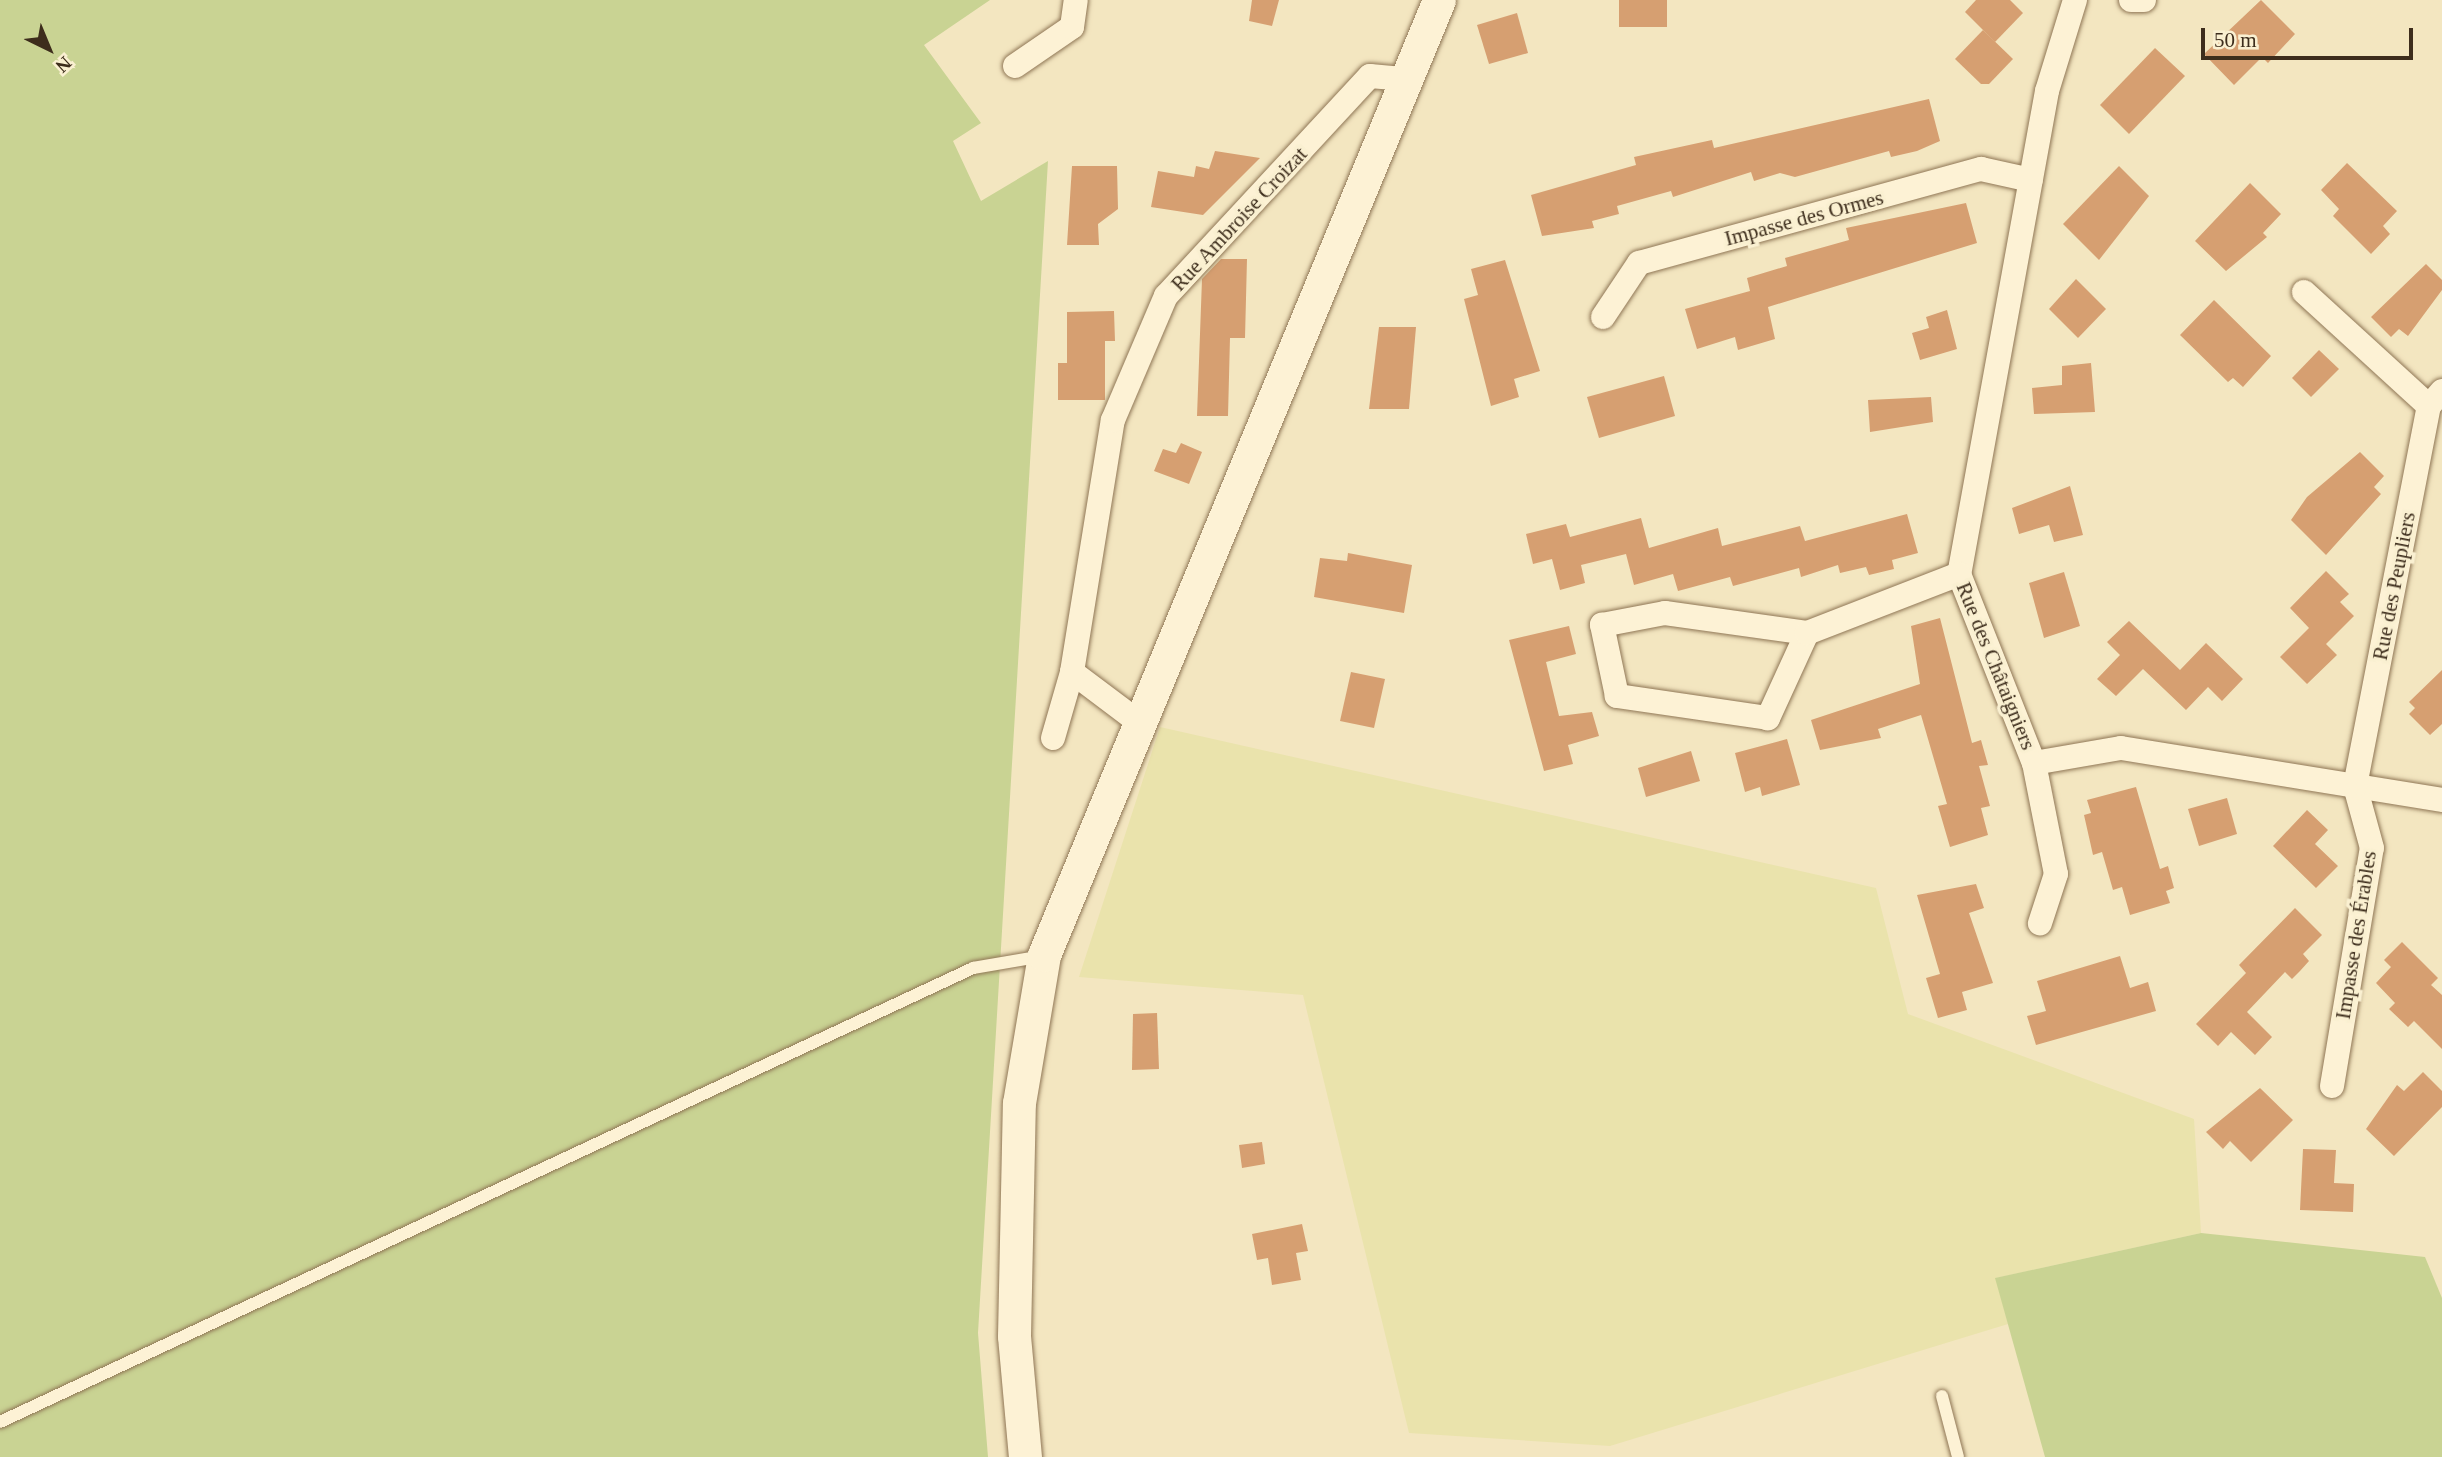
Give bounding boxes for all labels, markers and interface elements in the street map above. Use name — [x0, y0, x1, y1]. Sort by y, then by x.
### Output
north arrow — [14, 14, 84, 84]
scale bar — [2204, 14, 2416, 58]
text: 50 m — [2214, 28, 2257, 52]
text: N — [51, 52, 76, 77]
street label: Rue Ambroise Croizat — [1165, 141, 1313, 297]
street label: Impasse des Ormes — [1722, 185, 1886, 251]
street label: Rue des Peupliers — [2367, 510, 2421, 662]
street label: Rue des Châtaigniers — [1951, 579, 2041, 753]
street label: Impasse des Érables — [2330, 849, 2382, 1021]

